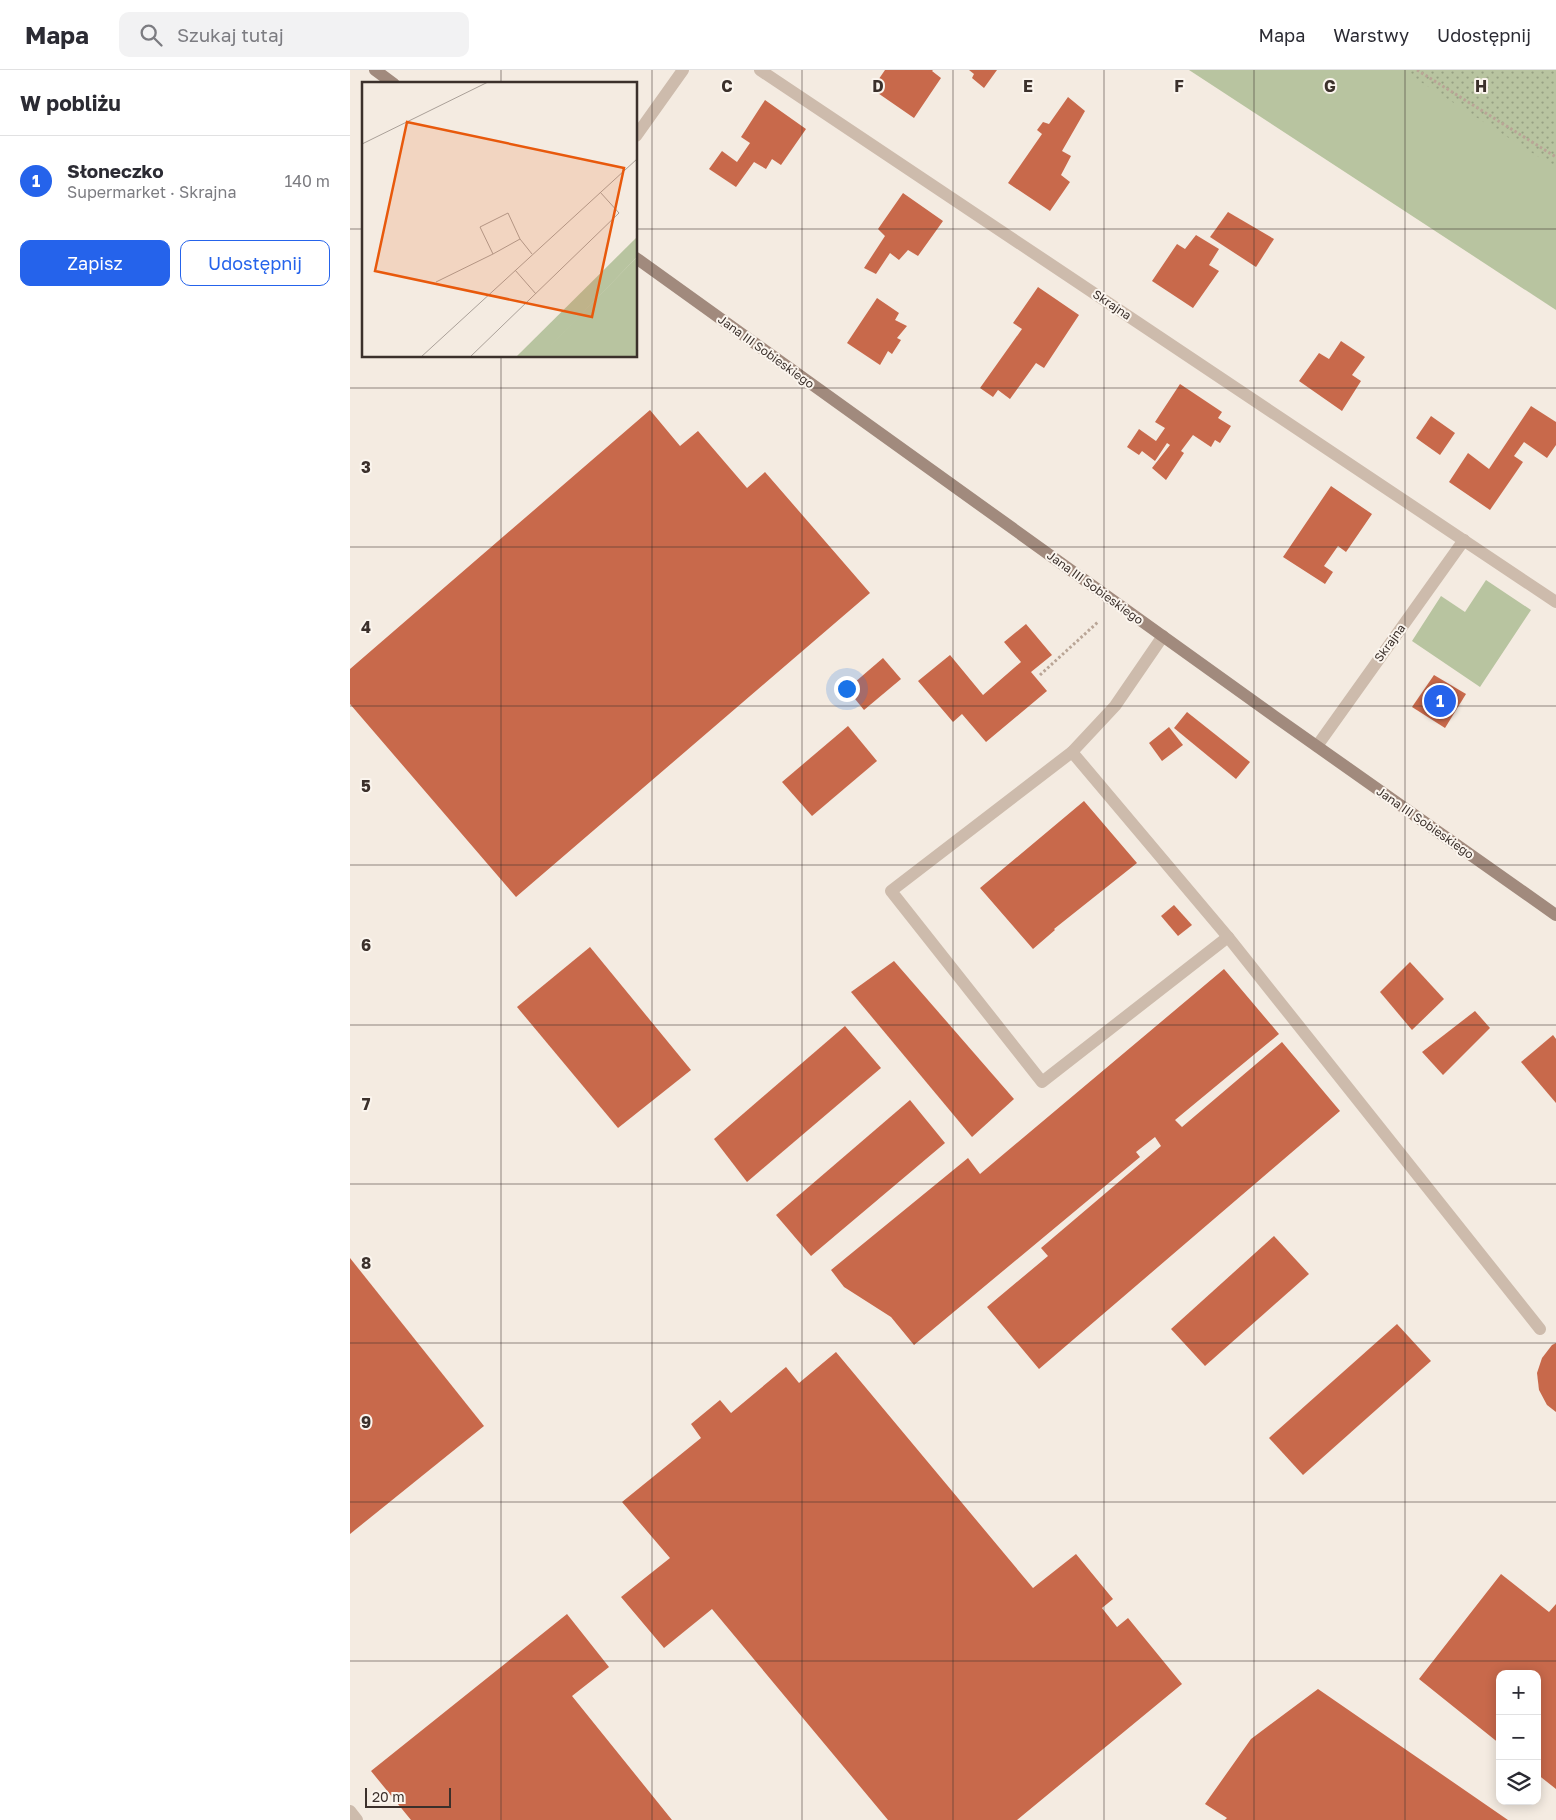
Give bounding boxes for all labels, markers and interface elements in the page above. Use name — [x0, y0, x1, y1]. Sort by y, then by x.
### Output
search box — [119, 12, 469, 57]
text: Mapa — [25, 20, 89, 49]
icon: search — [137, 21, 165, 49]
text: Szukaj tutaj — [177, 23, 284, 46]
text: Mapa — [1258, 24, 1305, 46]
text: Warstwy — [1333, 24, 1409, 46]
text: Udostępnij — [1437, 24, 1531, 46]
text: C — [721, 76, 733, 96]
text: D — [872, 76, 884, 96]
text: E — [1023, 76, 1033, 96]
text: F — [1174, 76, 1184, 96]
text: G — [1324, 76, 1336, 96]
text: H — [1475, 76, 1487, 96]
inset map — [362, 82, 638, 358]
text: W pobliżu — [20, 90, 121, 116]
text: Słoneczko — [67, 159, 164, 182]
text: 1 — [32, 171, 40, 191]
text: 140 m — [284, 171, 330, 191]
text: Supermarket · Skrajna — [67, 182, 237, 202]
button: Zapisz — [20, 240, 170, 286]
button: Udostępnij — [180, 240, 330, 286]
street label: Skrajna — [1090, 286, 1134, 323]
street label: Jana III Sobieskiego — [715, 312, 817, 392]
text: 3 — [361, 457, 371, 477]
street label: Jana III Sobieskiego — [1044, 548, 1146, 628]
text: 4 — [361, 617, 371, 637]
street label: Skrajna — [1371, 621, 1408, 665]
your location — [834, 676, 860, 702]
pin: 1 — [1424, 682, 1456, 720]
text: 5 — [361, 776, 371, 796]
street label: Jana III Sobieskiego — [1374, 783, 1477, 862]
text: 6 — [361, 935, 371, 955]
text: 7 — [362, 1094, 371, 1114]
text: 8 — [361, 1253, 371, 1273]
text: 9 — [361, 1412, 371, 1432]
map controls — [1496, 1670, 1541, 1805]
button: + — [1496, 1670, 1541, 1715]
button: − — [1496, 1715, 1541, 1760]
button: layers — [1496, 1760, 1541, 1805]
scale bar — [365, 1785, 451, 1808]
text: 20 m — [372, 1788, 405, 1805]

